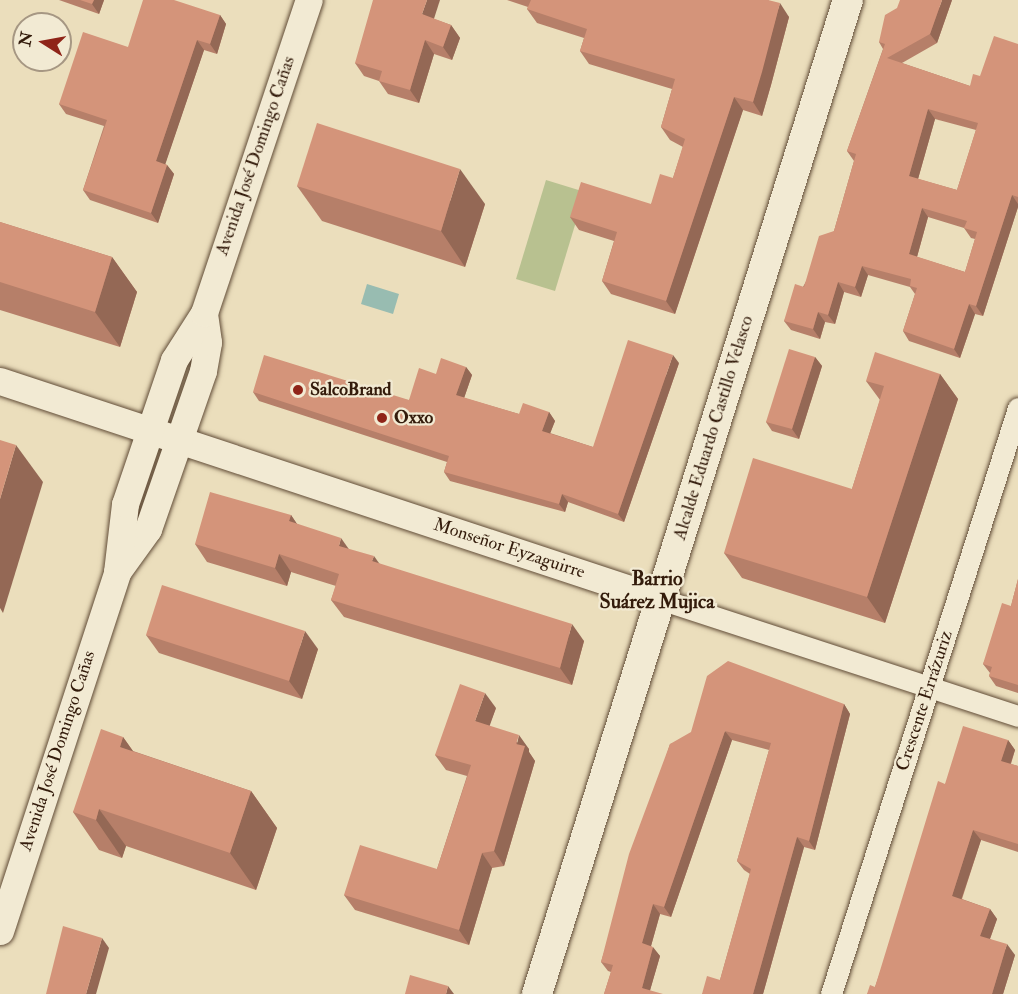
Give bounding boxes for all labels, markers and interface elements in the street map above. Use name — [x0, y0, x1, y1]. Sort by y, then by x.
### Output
north arrow — [12, 12, 72, 72]
text: N — [15, 30, 37, 48]
street label: Avenida José Domingo Cañas — [212, 54, 300, 258]
street label: Alcalde Eduardo Castillo Velasco — [670, 313, 758, 543]
place label: SalcoBrand — [310, 379, 391, 401]
marker: SalcoBrand — [291, 383, 305, 397]
place label: Oxxo — [394, 407, 433, 429]
marker: Oxxo — [375, 411, 389, 425]
street label: Monseñor Eyzaguirre — [431, 514, 587, 584]
district label: Barrio Suárez Mujica — [600, 566, 714, 613]
street label: Crescente Errázuriz — [892, 628, 958, 774]
street label: Avenida José Domingo Cañas — [15, 648, 101, 854]

